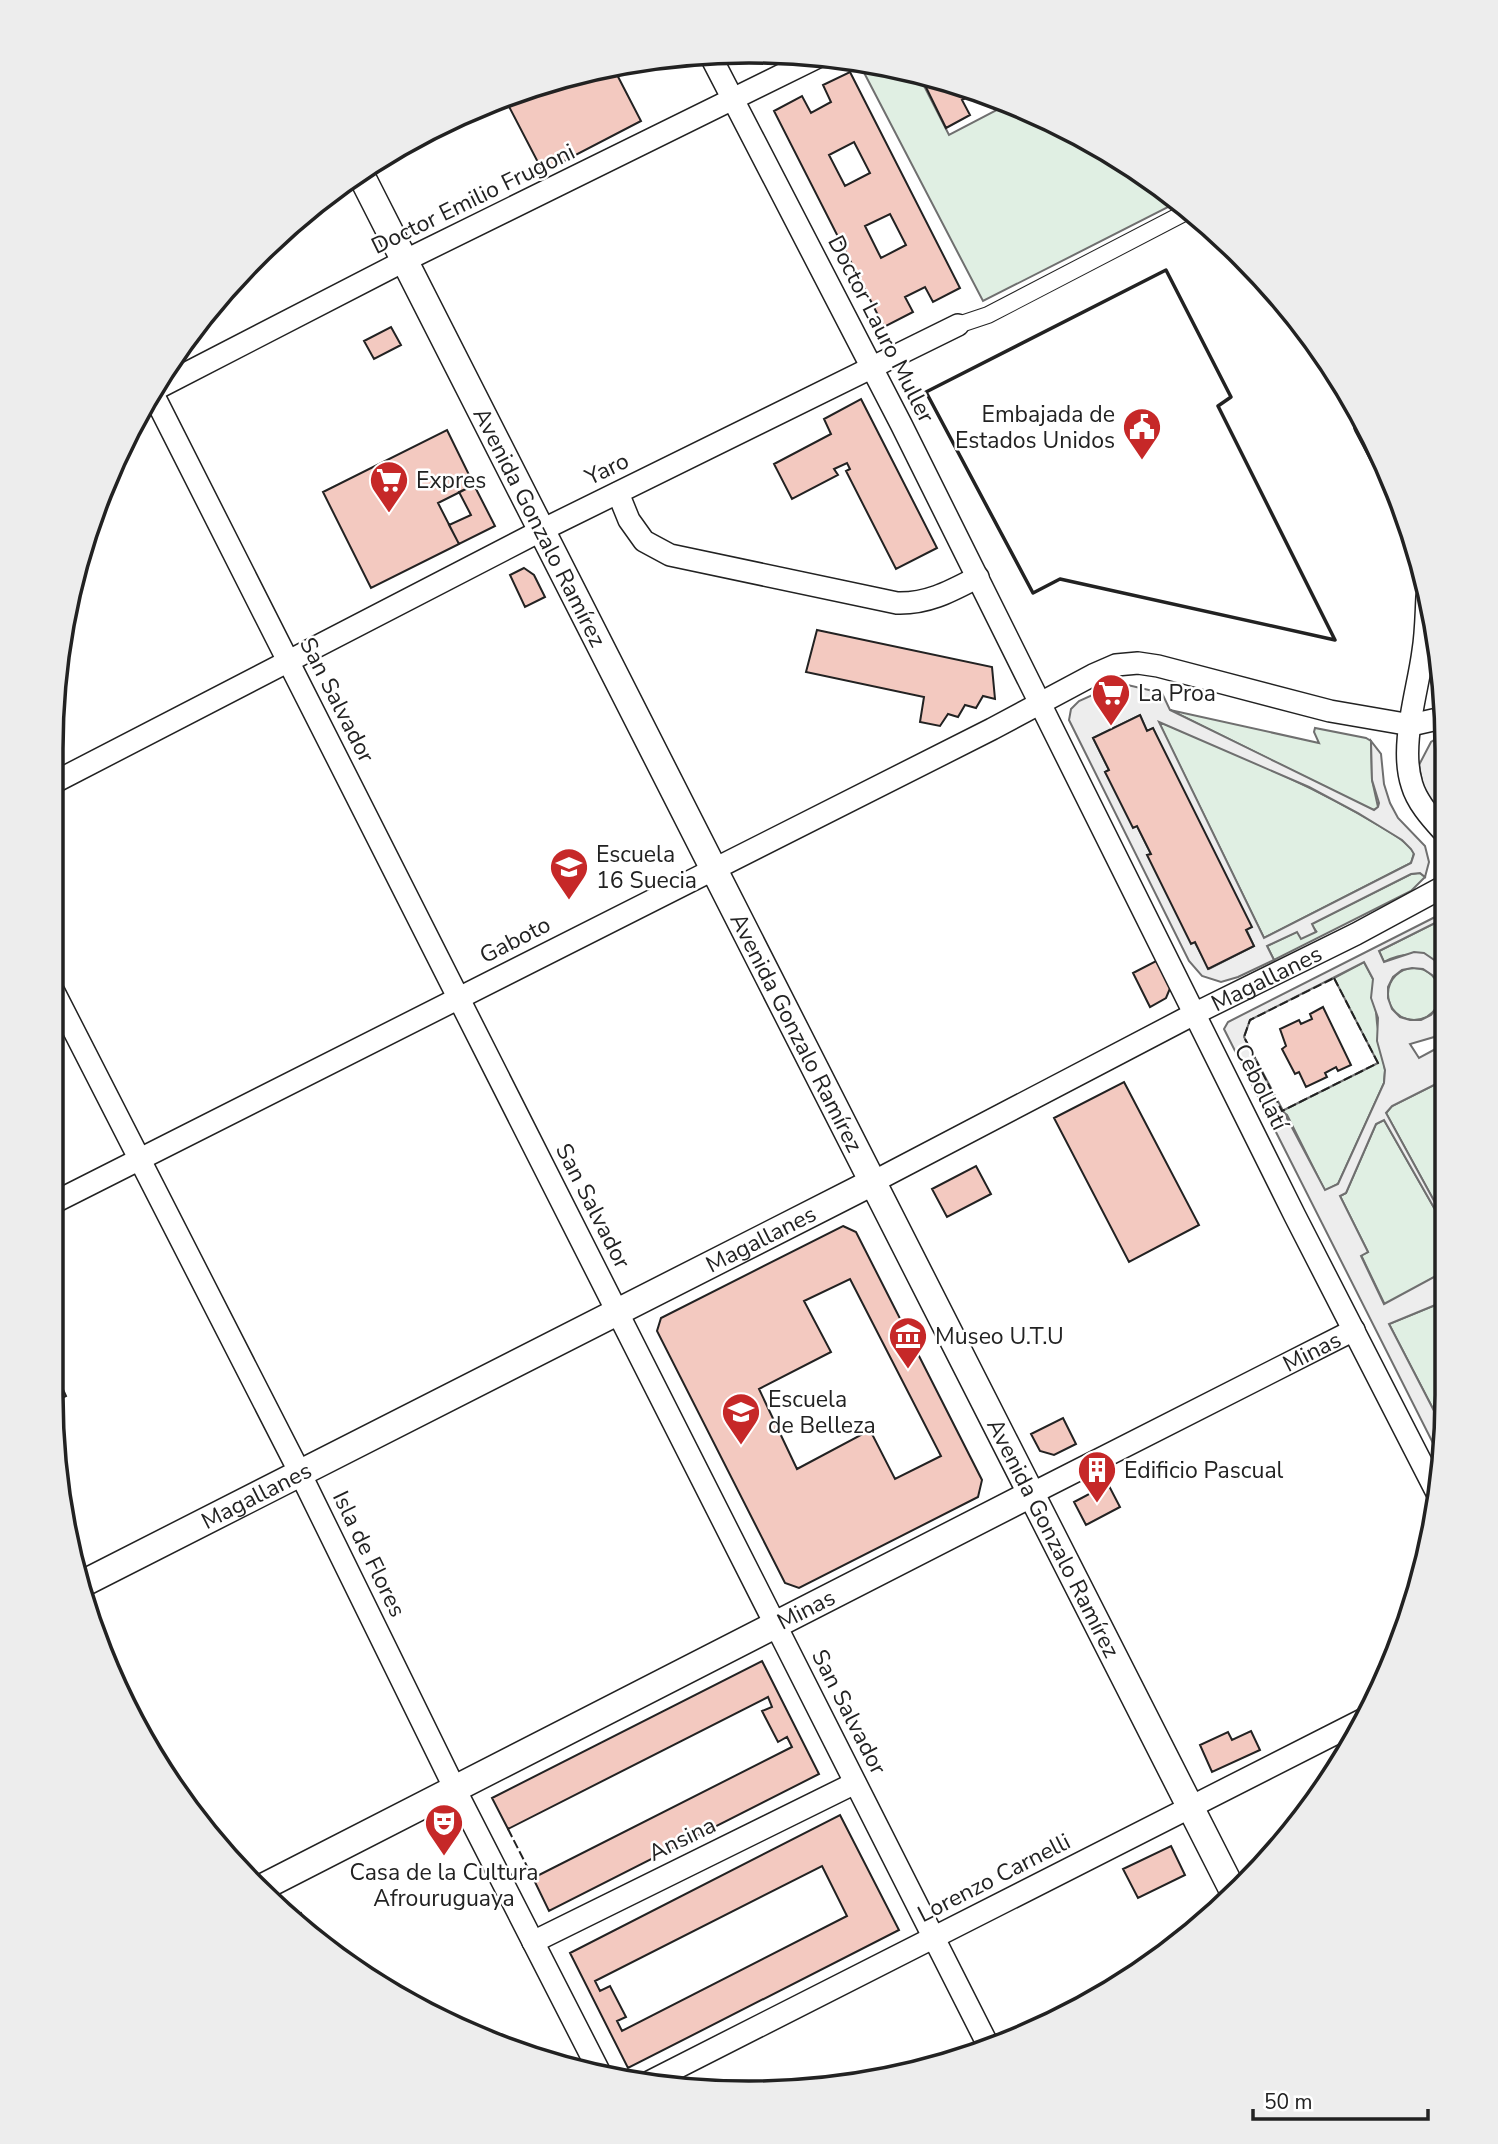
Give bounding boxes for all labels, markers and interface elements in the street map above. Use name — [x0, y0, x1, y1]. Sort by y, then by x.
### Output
street label: Doctor Emilio Frugoni — [366, 136, 580, 262]
street label: Doctor Lauro Muller — [820, 230, 942, 429]
place label: Embajada de Estados Unidos — [955, 399, 1115, 456]
street label: Avenida Gonzalo Ramírez — [466, 402, 614, 652]
public building icon: Embajada de Estados Unidos — [1121, 406, 1163, 461]
street label: Yaro — [579, 445, 634, 493]
supermarket icon: Expres — [368, 459, 410, 514]
place label: Expres — [416, 465, 486, 496]
street label: San Salvador — [292, 632, 382, 768]
supermarket icon: La Proa — [1090, 672, 1132, 727]
place label: La Proa — [1138, 678, 1216, 709]
place label: Escuela 16 Suecia — [596, 839, 697, 896]
school or university icon: Escuela 16 Suecia — [548, 846, 590, 901]
street label: Avenida Gonzalo Ramírez — [723, 908, 870, 1157]
street label: Gaboto — [474, 909, 556, 971]
street label: Magallanes — [1206, 938, 1327, 1019]
street label: Cebollatí — [1227, 1039, 1296, 1137]
street label: San Salvador — [548, 1138, 638, 1274]
street label: Magallanes — [700, 1198, 821, 1280]
museum icon: Museo U.T.U — [887, 1315, 929, 1370]
place label: Museo U.T.U — [935, 1321, 1064, 1352]
street label: Minas — [1277, 1324, 1346, 1379]
place label: Escuela de Belleza — [768, 1384, 876, 1441]
school or university icon: Escuela de Belleza — [720, 1391, 762, 1446]
street label: Avenida Gonzalo Ramírez — [980, 1413, 1127, 1663]
building icon: Edificio Pascual — [1076, 1449, 1118, 1504]
street label: Magallanes — [196, 1454, 317, 1536]
place label: Edificio Pascual — [1124, 1455, 1284, 1486]
street label: Isla de Flores — [325, 1486, 413, 1622]
street label: Minas — [771, 1581, 840, 1637]
street label: San Salvador — [804, 1644, 894, 1780]
theatre icon: Casa de la Cultura Afrouruguaya — [423, 1802, 465, 1857]
street label: Ansina — [643, 1809, 721, 1869]
street label: Lorenzo Carnelli — [912, 1826, 1076, 1930]
place label: Casa de la Cultura Afrouruguaya — [350, 1857, 538, 1914]
scale bar — [1253, 2078, 1428, 2122]
text: 50 m — [1264, 2088, 1313, 2116]

